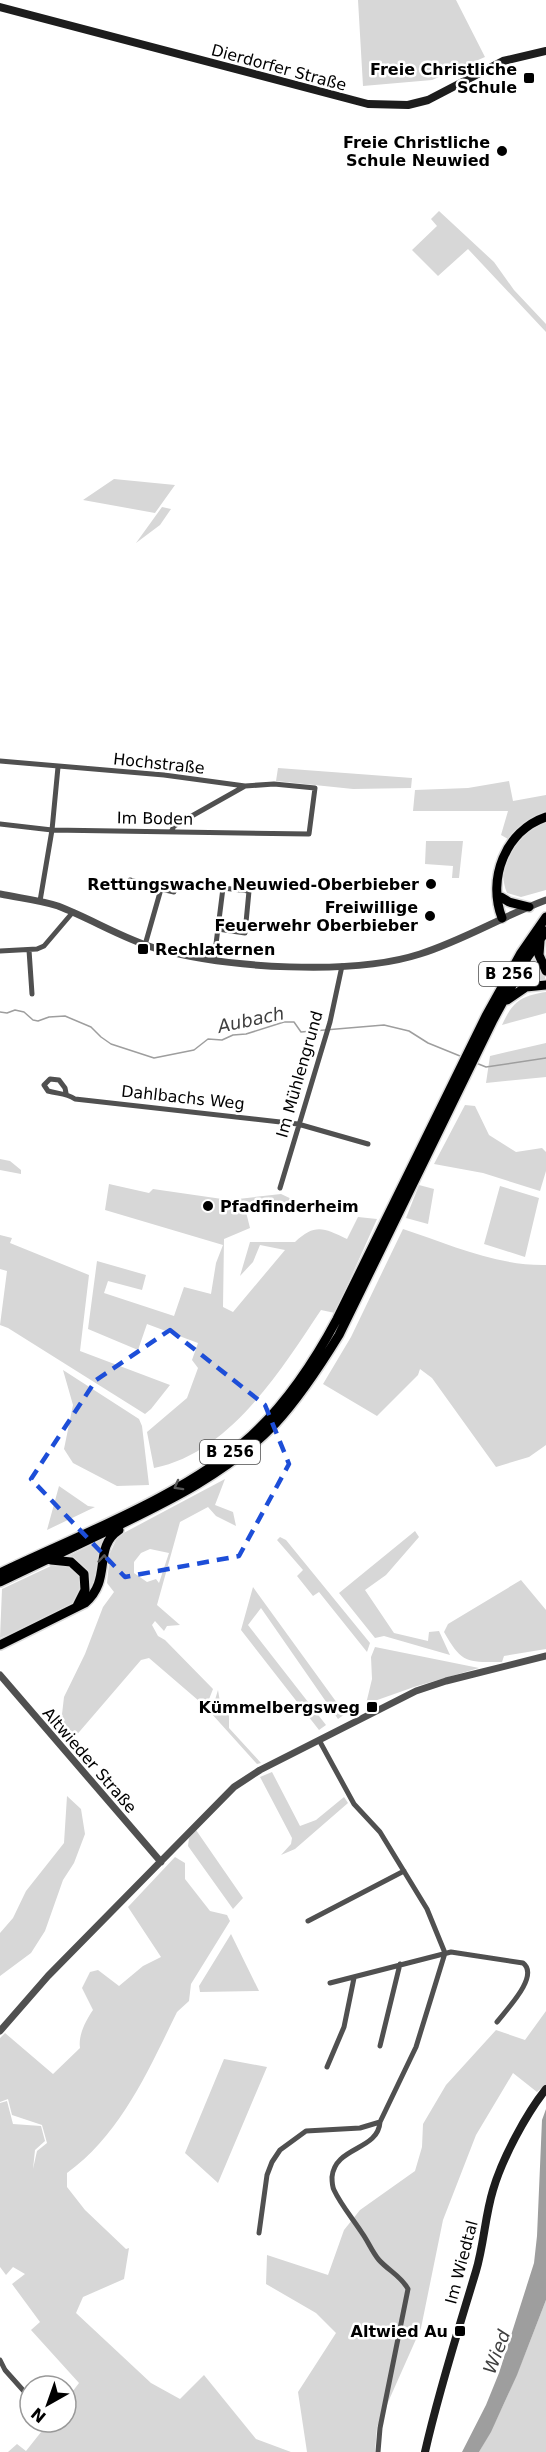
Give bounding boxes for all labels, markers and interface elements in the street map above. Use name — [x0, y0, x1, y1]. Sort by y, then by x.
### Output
street label: Dierdorfer Straße — [209, 40, 349, 95]
place label: Freie Christliche Schule — [370, 60, 517, 97]
marker: Freie Christliche Schule — [522, 71, 536, 85]
place label: Freie Christliche Schule Neuwied — [343, 133, 490, 170]
marker: Freie Christliche Schule Neuwied — [495, 144, 509, 158]
street label: Hochstraße — [112, 749, 206, 778]
street label: Im Boden — [117, 808, 193, 829]
place label: Rettungswache Neuwied-Oberbieber — [87, 875, 419, 894]
marker: Rettungswache Neuwied-Oberbieber — [424, 877, 438, 891]
place label: Freiwillige Feuerwehr Oberbieber — [214, 898, 418, 935]
marker: Freiwillige Feuerwehr Oberbieber — [423, 909, 437, 923]
place label: Rechlaternen — [155, 940, 275, 959]
marker: Rechlaternen — [136, 942, 150, 956]
road number: B 256 — [479, 962, 539, 986]
water label: Aubach — [215, 1002, 286, 1037]
street label: Im Mühlengrund — [272, 1009, 327, 1140]
street label: Dahlbachs Weg — [120, 1082, 246, 1113]
place label: Pfadfinderheim — [220, 1197, 359, 1216]
marker: Pfadfinderheim — [201, 1199, 215, 1213]
road number: B 256 — [200, 1440, 260, 1464]
one-way arrow — [174, 1479, 184, 1490]
one-way arrow — [97, 1554, 110, 1563]
place label: Kümmelbergsweg — [199, 1698, 360, 1717]
marker: Kümmelbergsweg — [365, 1700, 379, 1714]
street label: Altwieder Straße — [39, 1704, 141, 1817]
street label: Im Wiedtal — [441, 2218, 482, 2306]
place label: Altwied Au — [351, 2322, 448, 2341]
marker: Altwied Au — [453, 2324, 467, 2338]
water label: Wied — [479, 2326, 515, 2377]
north arrow — [18, 2374, 78, 2434]
text: N — [27, 2404, 50, 2427]

